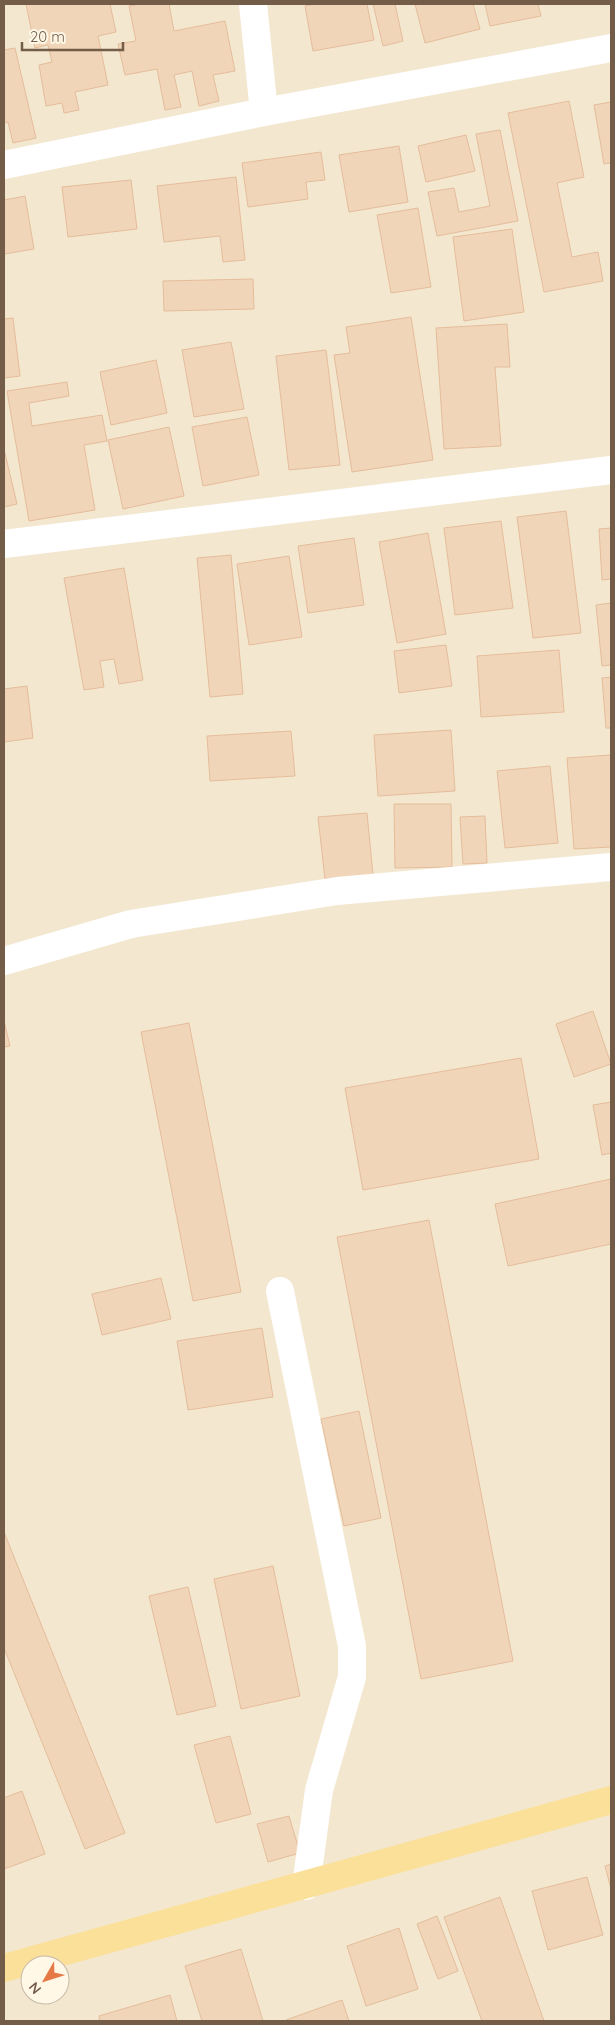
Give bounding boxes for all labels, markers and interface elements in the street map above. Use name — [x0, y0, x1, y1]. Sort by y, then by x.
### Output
scale bar — [22, 20, 124, 52]
text: 20 m — [30, 27, 65, 46]
north arrow — [20, 1955, 70, 2005]
text: N — [25, 1979, 45, 1998]

